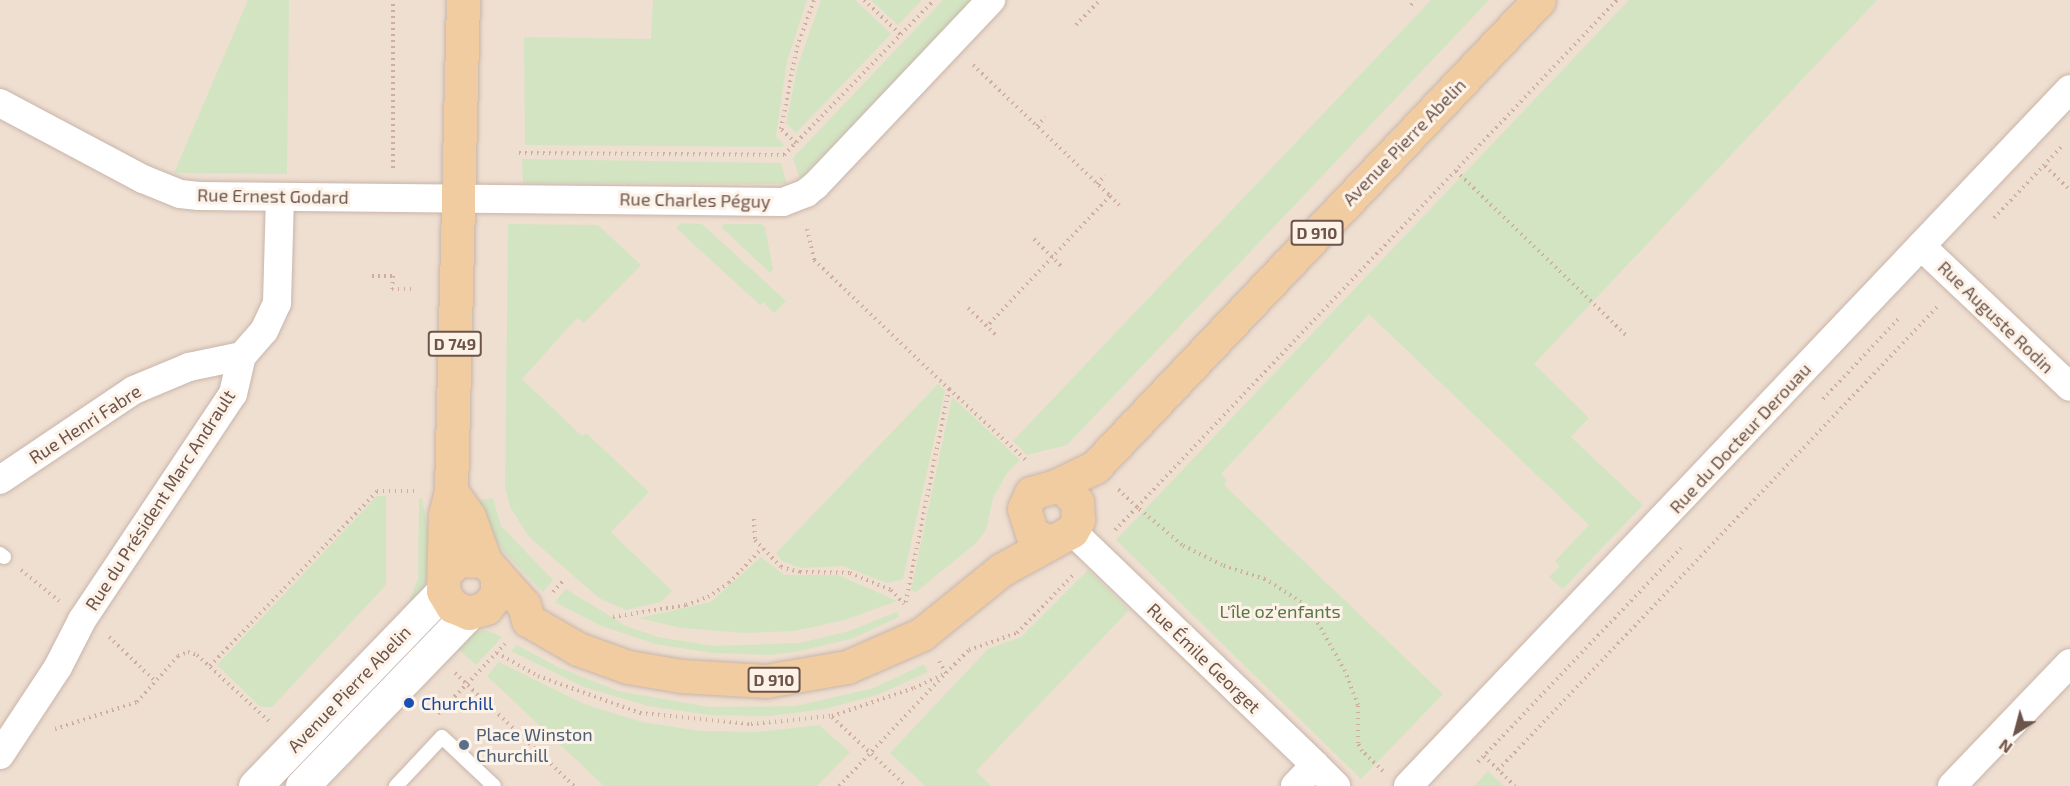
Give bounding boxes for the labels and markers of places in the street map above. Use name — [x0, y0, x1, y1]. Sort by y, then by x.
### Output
place label: Churchill — [421, 692, 493, 714]
marker: Churchill — [402, 696, 416, 710]
place label: Place Winston Churchill — [476, 724, 593, 766]
marker: Place Winston Churchill — [457, 738, 471, 752]

